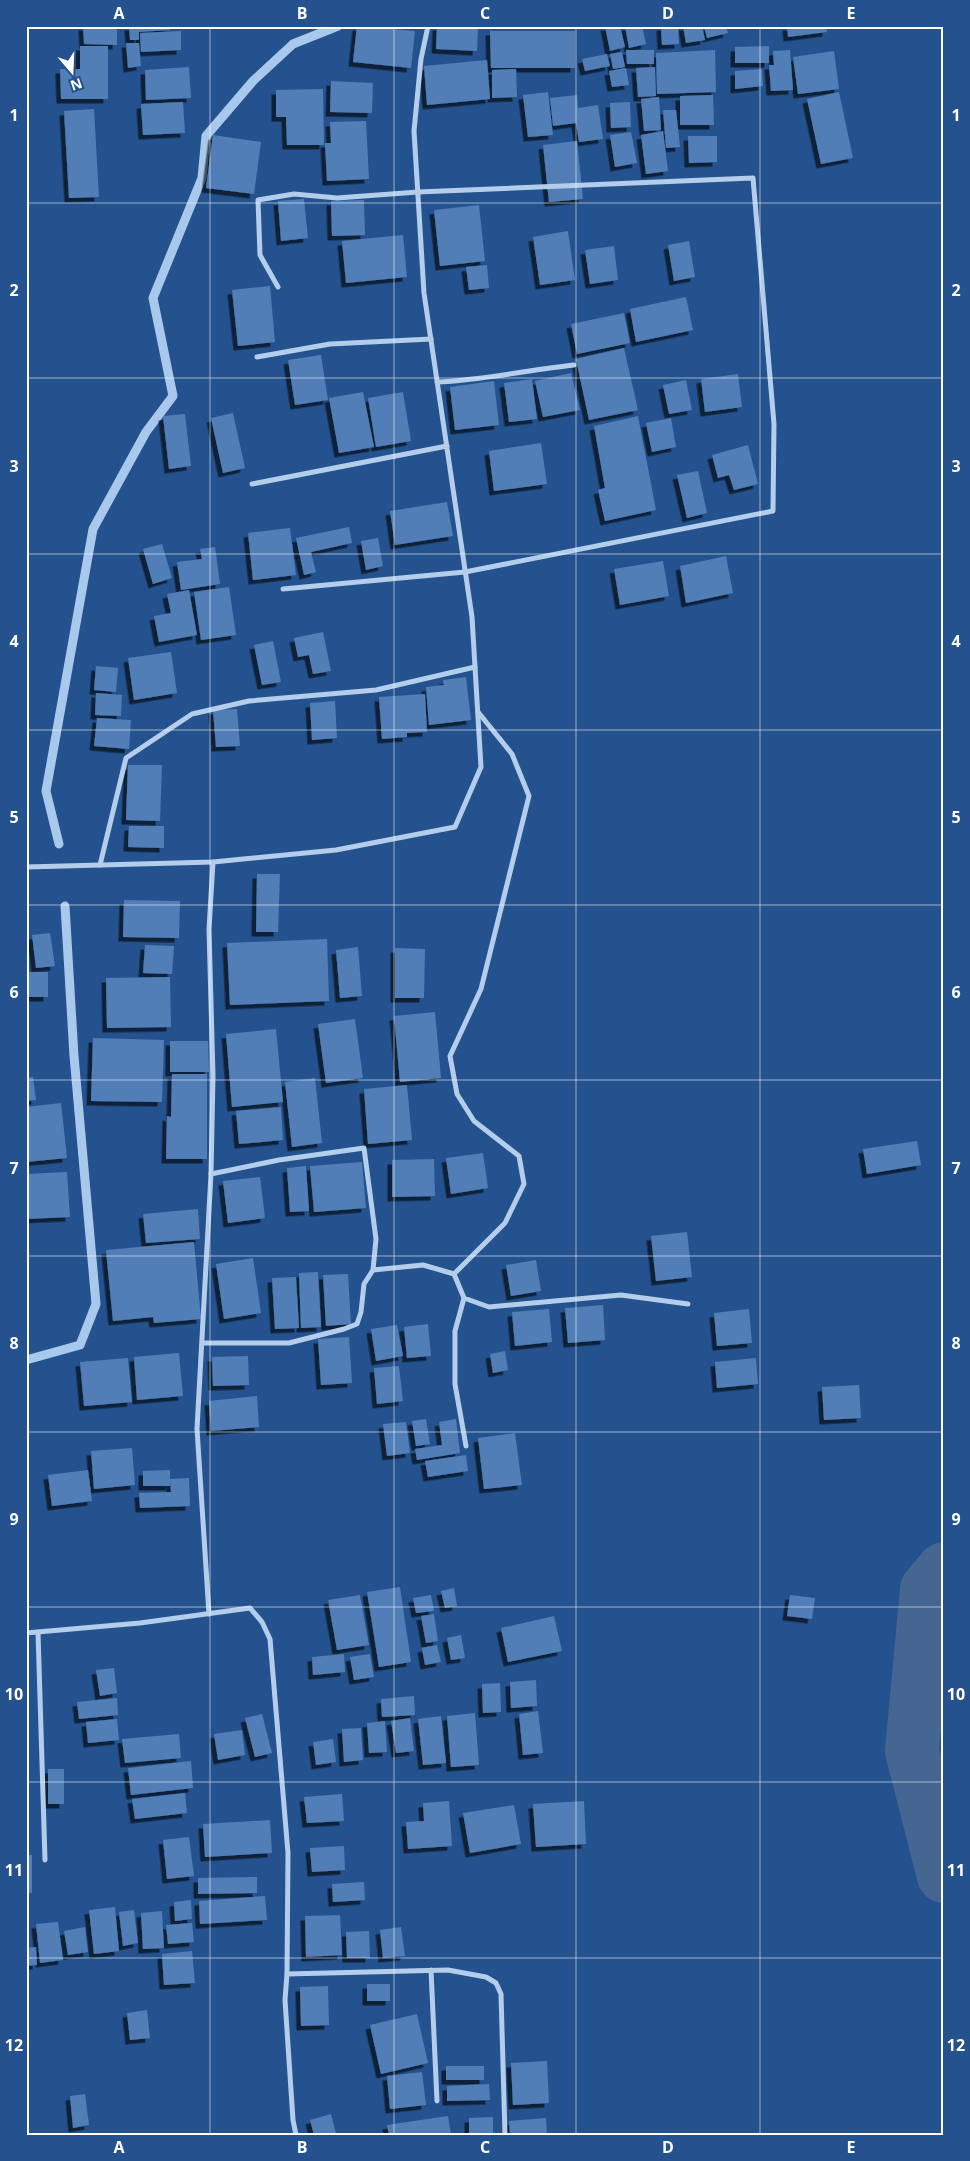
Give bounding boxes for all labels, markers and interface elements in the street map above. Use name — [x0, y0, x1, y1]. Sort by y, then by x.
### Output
text: A — [113, 2, 125, 24]
text: B — [297, 2, 307, 24]
text: C — [480, 2, 490, 24]
text: D — [662, 2, 674, 24]
text: E — [847, 2, 856, 24]
north arrow — [48, 48, 98, 98]
text: N — [68, 74, 85, 96]
text: 1 — [9, 104, 19, 126]
text: 1 — [951, 104, 961, 126]
text: 2 — [9, 279, 19, 301]
text: 2 — [951, 279, 961, 301]
text: 3 — [9, 455, 19, 477]
text: 3 — [951, 455, 961, 477]
text: 4 — [9, 630, 19, 652]
text: 4 — [951, 630, 961, 652]
text: 5 — [9, 806, 19, 828]
text: 5 — [951, 806, 961, 828]
text: 6 — [9, 981, 19, 1003]
text: 6 — [951, 981, 961, 1003]
text: 7 — [9, 1157, 19, 1179]
text: 7 — [951, 1157, 961, 1179]
text: 8 — [9, 1332, 19, 1354]
text: 8 — [951, 1332, 961, 1354]
text: 9 — [9, 1508, 19, 1530]
text: 9 — [951, 1508, 961, 1530]
text: 10 — [5, 1683, 23, 1705]
text: 10 — [947, 1683, 965, 1705]
text: 11 — [5, 1859, 23, 1881]
text: 11 — [947, 1859, 965, 1881]
text: 12 — [5, 2034, 23, 2056]
text: 12 — [947, 2034, 965, 2056]
text: A — [113, 2136, 125, 2158]
text: B — [297, 2136, 307, 2158]
text: C — [480, 2136, 490, 2158]
text: D — [662, 2136, 674, 2158]
text: E — [847, 2136, 856, 2158]

